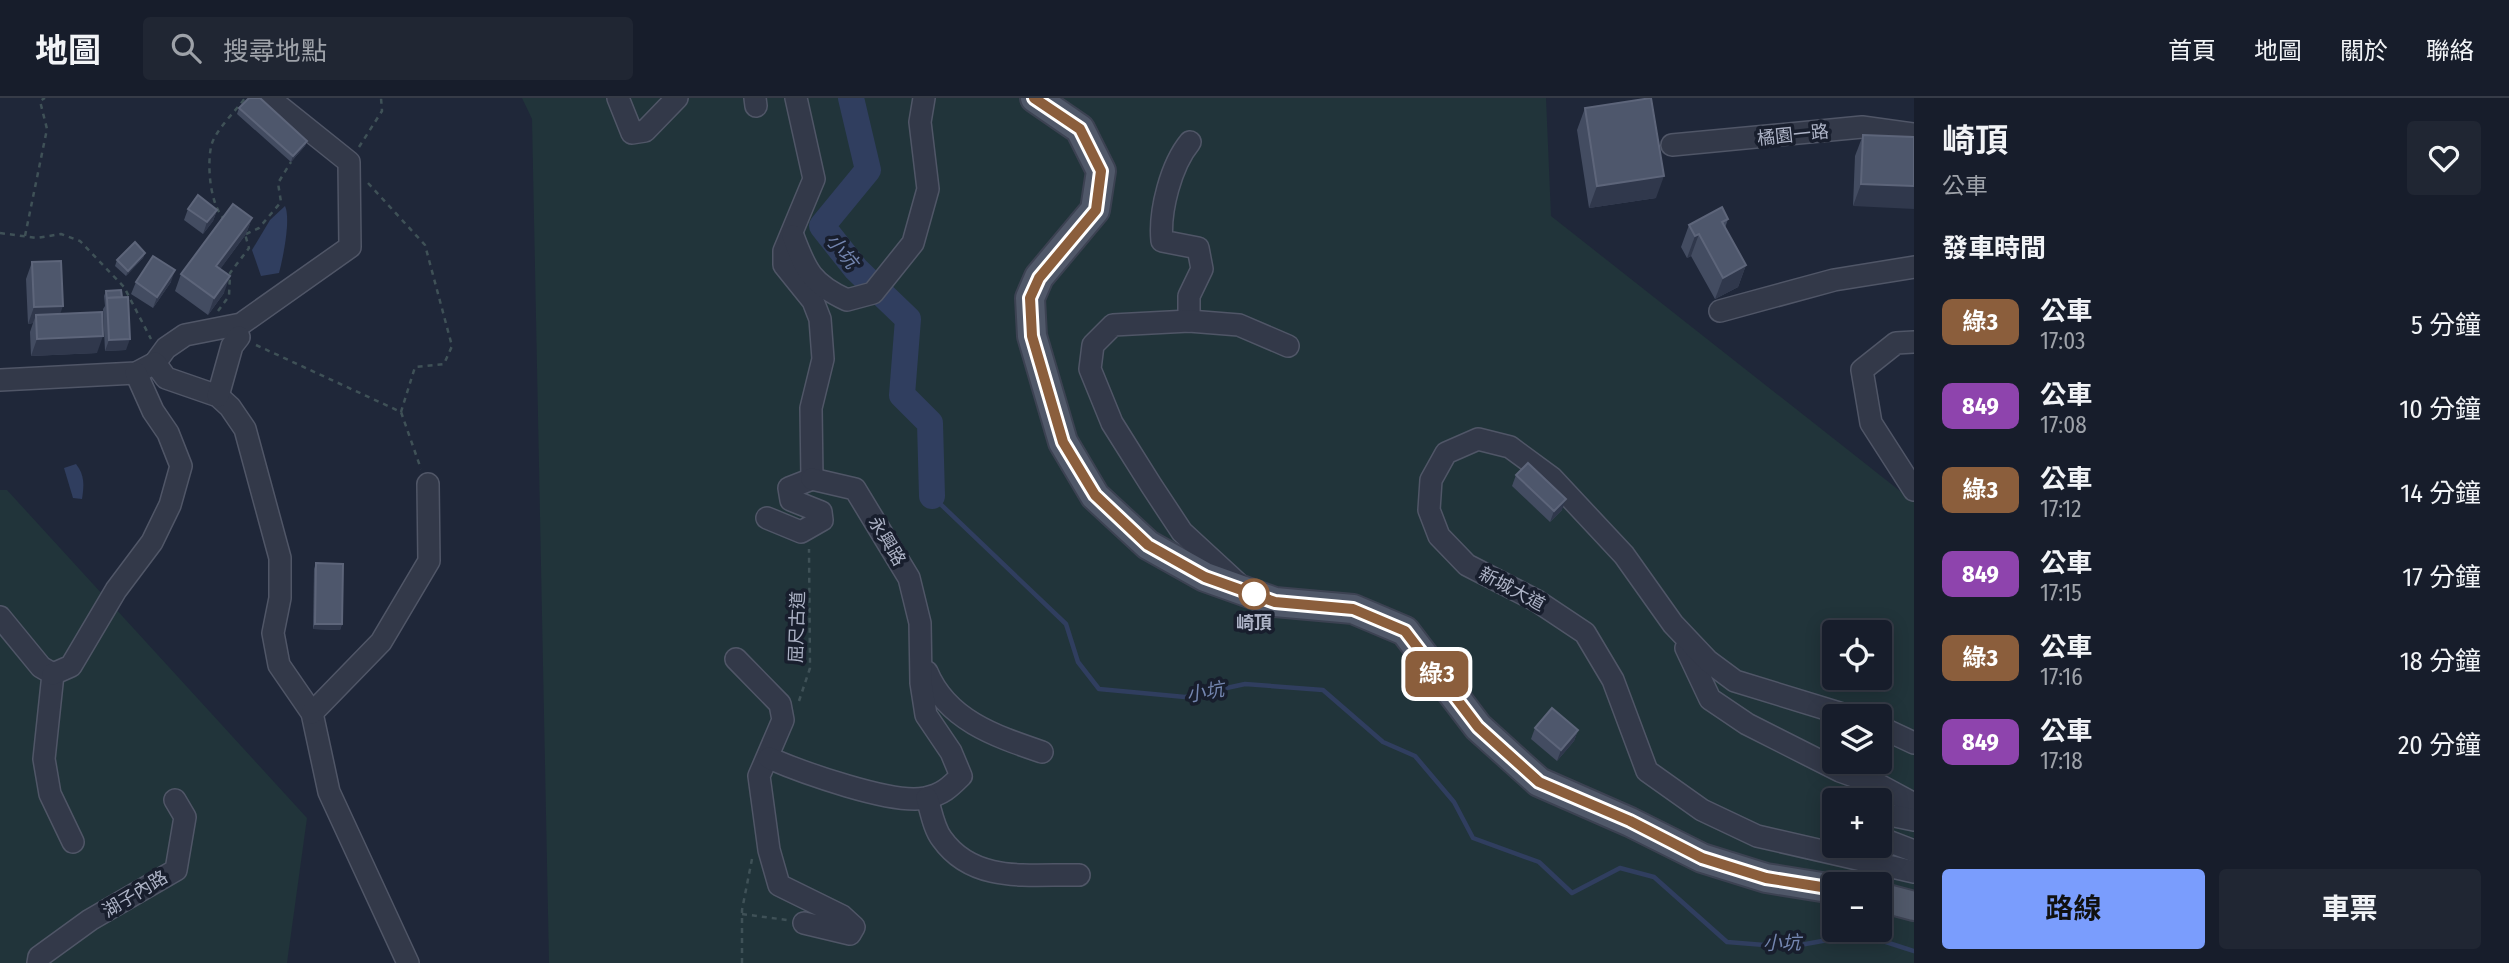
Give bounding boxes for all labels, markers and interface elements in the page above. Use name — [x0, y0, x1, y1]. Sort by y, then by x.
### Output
search box — [143, 17, 633, 80]
icon: search — [167, 29, 205, 67]
text: 地圖 — [35, 31, 101, 71]
text: 搜尋地點 — [223, 36, 327, 67]
text: 首頁 — [2168, 37, 2216, 65]
text: 地圖 — [2254, 37, 2302, 65]
text: 關於 — [2340, 37, 2388, 65]
text: 聯絡 — [2426, 37, 2474, 65]
street label: 橘園一路 — [1756, 120, 1830, 150]
text: 崎頂 — [1942, 121, 2008, 161]
button: heart — [2407, 121, 2481, 195]
text: 公車 — [1942, 172, 1988, 200]
water label: 小坑 — [821, 229, 865, 275]
text: 發車時間 — [1942, 233, 2046, 264]
text: 公車 — [2040, 296, 2092, 327]
text: 綠3 — [1963, 308, 1998, 336]
text: 5 分鐘 — [2411, 310, 2481, 341]
text: 17:03 — [2040, 327, 2085, 355]
text: 公車 — [2040, 380, 2092, 411]
text: 849 — [1962, 392, 1999, 420]
text: 10 分鐘 — [2399, 394, 2481, 425]
text: 17:08 — [2040, 411, 2087, 439]
text: 公車 — [2040, 464, 2092, 495]
text: 綠3 — [1963, 476, 1998, 504]
text: 14 分鐘 — [2400, 478, 2481, 509]
text: 17:12 — [2040, 495, 2081, 523]
street label: 永興路 — [864, 512, 910, 570]
text: 公車 — [2040, 548, 2092, 579]
text: 849 — [1962, 560, 1999, 588]
street label: 新城大道 — [1475, 562, 1549, 616]
text: 17 分鐘 — [2402, 562, 2481, 593]
marker: 崎頂 — [1239, 579, 1269, 609]
text: 17:15 — [2040, 579, 2082, 607]
street label: 屈尺古道 — [785, 591, 809, 663]
place label: 崎頂 — [1236, 612, 1272, 634]
map controls — [1822, 620, 1892, 942]
button: locate — [1822, 620, 1892, 690]
text: 公車 — [2040, 632, 2092, 663]
text: 綠3 — [1963, 644, 1998, 672]
text: 18 分鐘 — [2400, 646, 2481, 677]
line badge: 綠3 — [1406, 651, 1468, 697]
text: 綠3 — [1419, 660, 1455, 688]
text: 17:16 — [2040, 663, 2083, 691]
water label: 小坑 — [1184, 677, 1229, 707]
button: layers — [1822, 704, 1892, 774]
text: 公車 — [2040, 716, 2092, 747]
text: 849 — [1962, 728, 1999, 756]
text: 20 分鐘 — [2398, 730, 2481, 761]
text: 17:18 — [2040, 747, 2083, 775]
button: + — [1822, 788, 1892, 858]
street label: 湖子內路 — [98, 866, 172, 922]
button: 路線 — [1942, 869, 2205, 949]
button: 車票 — [2219, 869, 2481, 949]
button: − — [1822, 872, 1892, 942]
water label: 小坑 — [1763, 931, 1804, 955]

